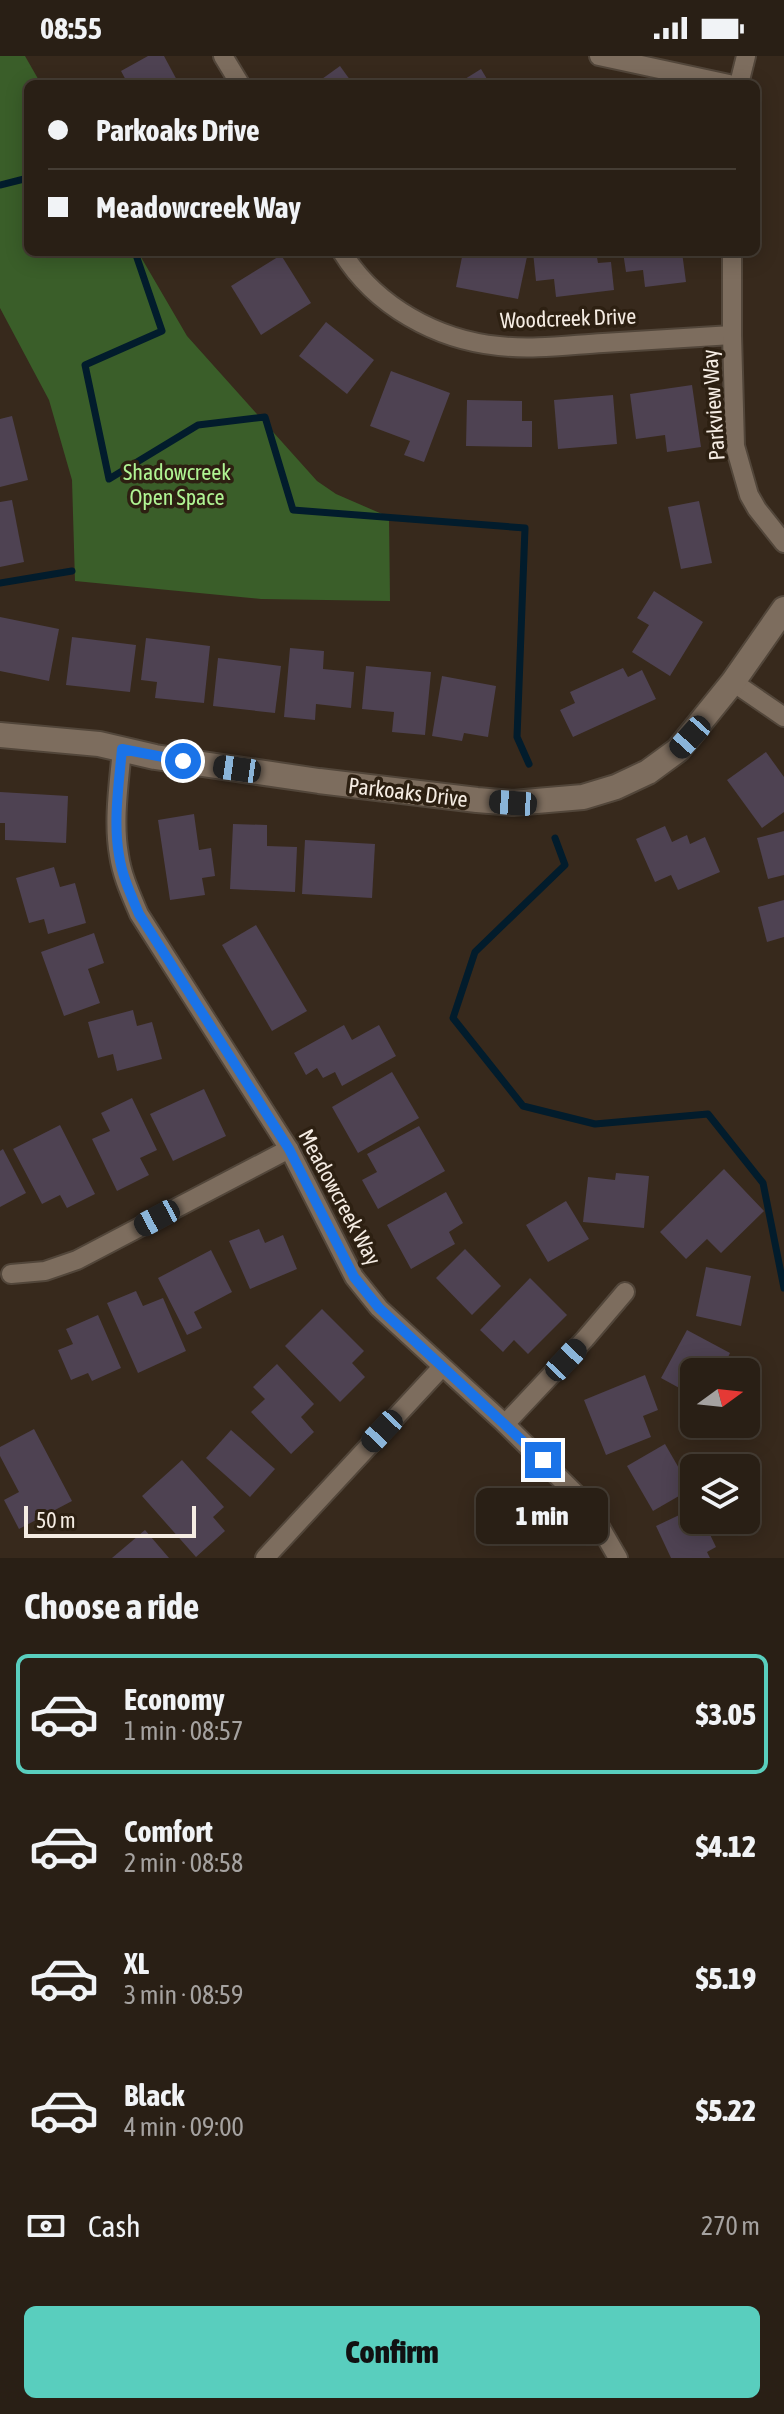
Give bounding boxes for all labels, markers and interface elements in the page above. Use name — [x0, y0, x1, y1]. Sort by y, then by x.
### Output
text: 08:55 — [40, 11, 102, 45]
text: Parkoaks Drive — [96, 113, 260, 147]
text: Meadowcreek Way — [96, 190, 301, 224]
street label: Woodcreek Drive — [499, 303, 637, 333]
street label: Parkview Way — [696, 349, 730, 461]
park label: Shadowcreek Open Space — [123, 459, 231, 510]
car — [665, 711, 715, 763]
route start — [165, 743, 201, 779]
car — [212, 754, 262, 784]
street label: Parkoaks Drive — [347, 772, 469, 812]
car — [488, 789, 538, 817]
street label: Meadowcreek Way — [293, 1125, 387, 1269]
car — [130, 1196, 184, 1240]
car — [541, 1334, 591, 1386]
north arrow — [680, 1358, 760, 1438]
map controls — [680, 1358, 760, 1534]
car — [357, 1405, 407, 1457]
route end — [525, 1442, 561, 1478]
button: layers — [680, 1454, 760, 1534]
callout: 1 min — [477, 1488, 609, 1544]
text: 1 min — [515, 1501, 569, 1531]
scale bar — [24, 1502, 196, 1538]
text: 50 m — [36, 1507, 76, 1533]
text: Choose a ride — [24, 1585, 199, 1627]
icon: car — [28, 1678, 100, 1750]
text: Economy — [124, 1682, 225, 1716]
text: $3.05 — [696, 1697, 756, 1731]
text: 1 min · 08:57 — [124, 1716, 243, 1746]
icon: car — [28, 1810, 100, 1882]
text: Comfort — [124, 1814, 213, 1848]
text: $4.12 — [696, 1829, 756, 1863]
text: 2 min · 08:58 — [124, 1848, 243, 1878]
icon: car — [28, 1942, 100, 2014]
text: XL — [124, 1946, 149, 1980]
text: $5.19 — [696, 1961, 756, 1995]
text: 3 min · 08:59 — [124, 1980, 243, 2010]
icon: car — [28, 2074, 100, 2146]
text: Black — [124, 2078, 184, 2112]
text: $5.22 — [696, 2093, 756, 2127]
text: 4 min · 09:00 — [124, 2112, 244, 2142]
icon: cash — [24, 2204, 68, 2248]
text: Cash — [88, 2209, 141, 2243]
text: 270 m — [701, 2211, 760, 2241]
button: Confirm — [24, 2306, 760, 2398]

